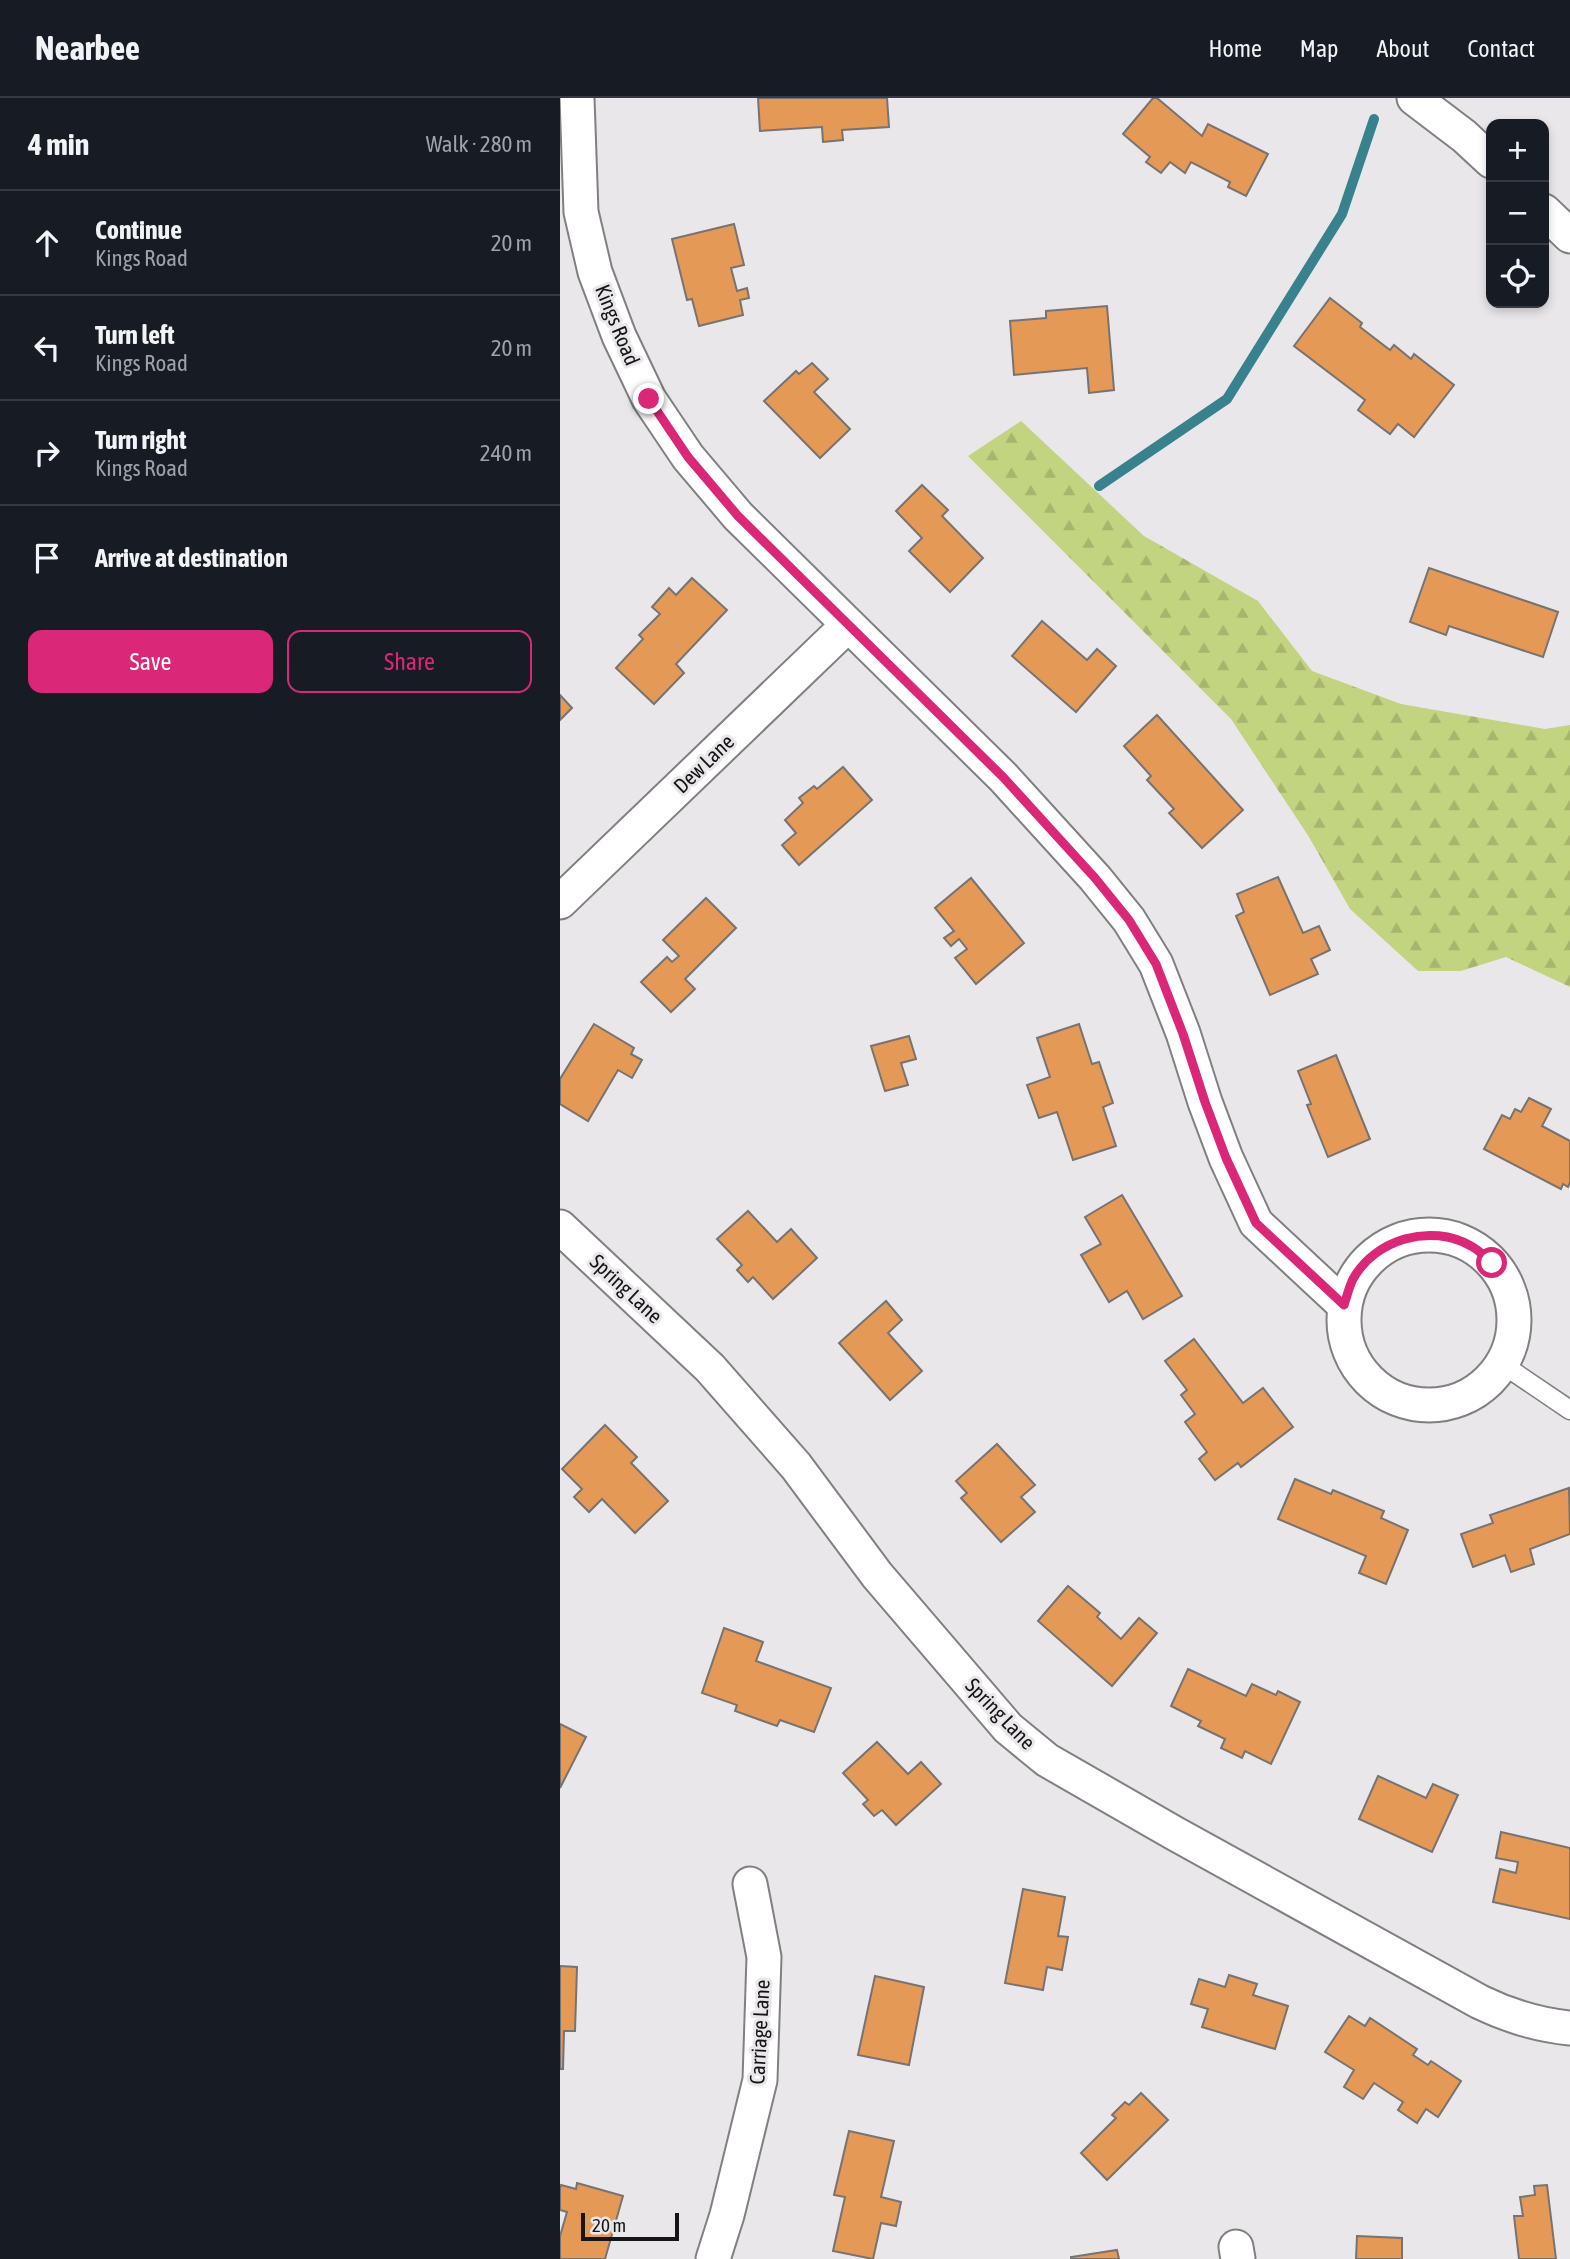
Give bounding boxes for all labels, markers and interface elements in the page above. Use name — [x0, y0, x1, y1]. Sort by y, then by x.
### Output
text: Nearbee — [35, 29, 140, 67]
text: Home — [1208, 35, 1262, 62]
text: Map — [1300, 35, 1338, 62]
text: About — [1376, 35, 1429, 62]
text: Contact — [1467, 35, 1535, 62]
map controls — [1486, 119, 1549, 308]
button: + — [1486, 119, 1549, 182]
text: 4 min — [28, 127, 89, 161]
text: Walk · 280 m — [426, 131, 532, 157]
button: − — [1486, 182, 1549, 245]
text: Continue — [95, 215, 182, 245]
icon: ahead — [28, 224, 66, 262]
text: 20 m — [491, 230, 532, 256]
text: Kings Road — [95, 245, 188, 271]
button: locate — [1486, 245, 1549, 308]
street label: Kings Road — [591, 281, 645, 368]
text: Turn left — [95, 320, 175, 350]
icon: left — [28, 329, 66, 367]
text: 20 m — [491, 335, 532, 361]
text: Kings Road — [95, 350, 188, 376]
route end — [633, 383, 664, 414]
text: Turn right — [95, 425, 186, 455]
icon: right — [28, 434, 66, 472]
text: 240 m — [480, 440, 532, 466]
text: Kings Road — [95, 455, 188, 481]
icon: arrive — [28, 539, 66, 577]
text: Arrive at destination — [95, 543, 288, 573]
button: Save — [28, 630, 273, 693]
button: Share — [287, 630, 532, 693]
street label: Dew Lane — [668, 729, 738, 798]
route start — [1476, 1247, 1507, 1278]
street label: Spring Lane — [586, 1249, 668, 1328]
street label: Spring Lane — [961, 1673, 1040, 1754]
street label: Carriage Lane — [744, 1979, 774, 2085]
scale bar — [581, 2210, 679, 2242]
text: 20 m — [592, 2214, 626, 2236]

